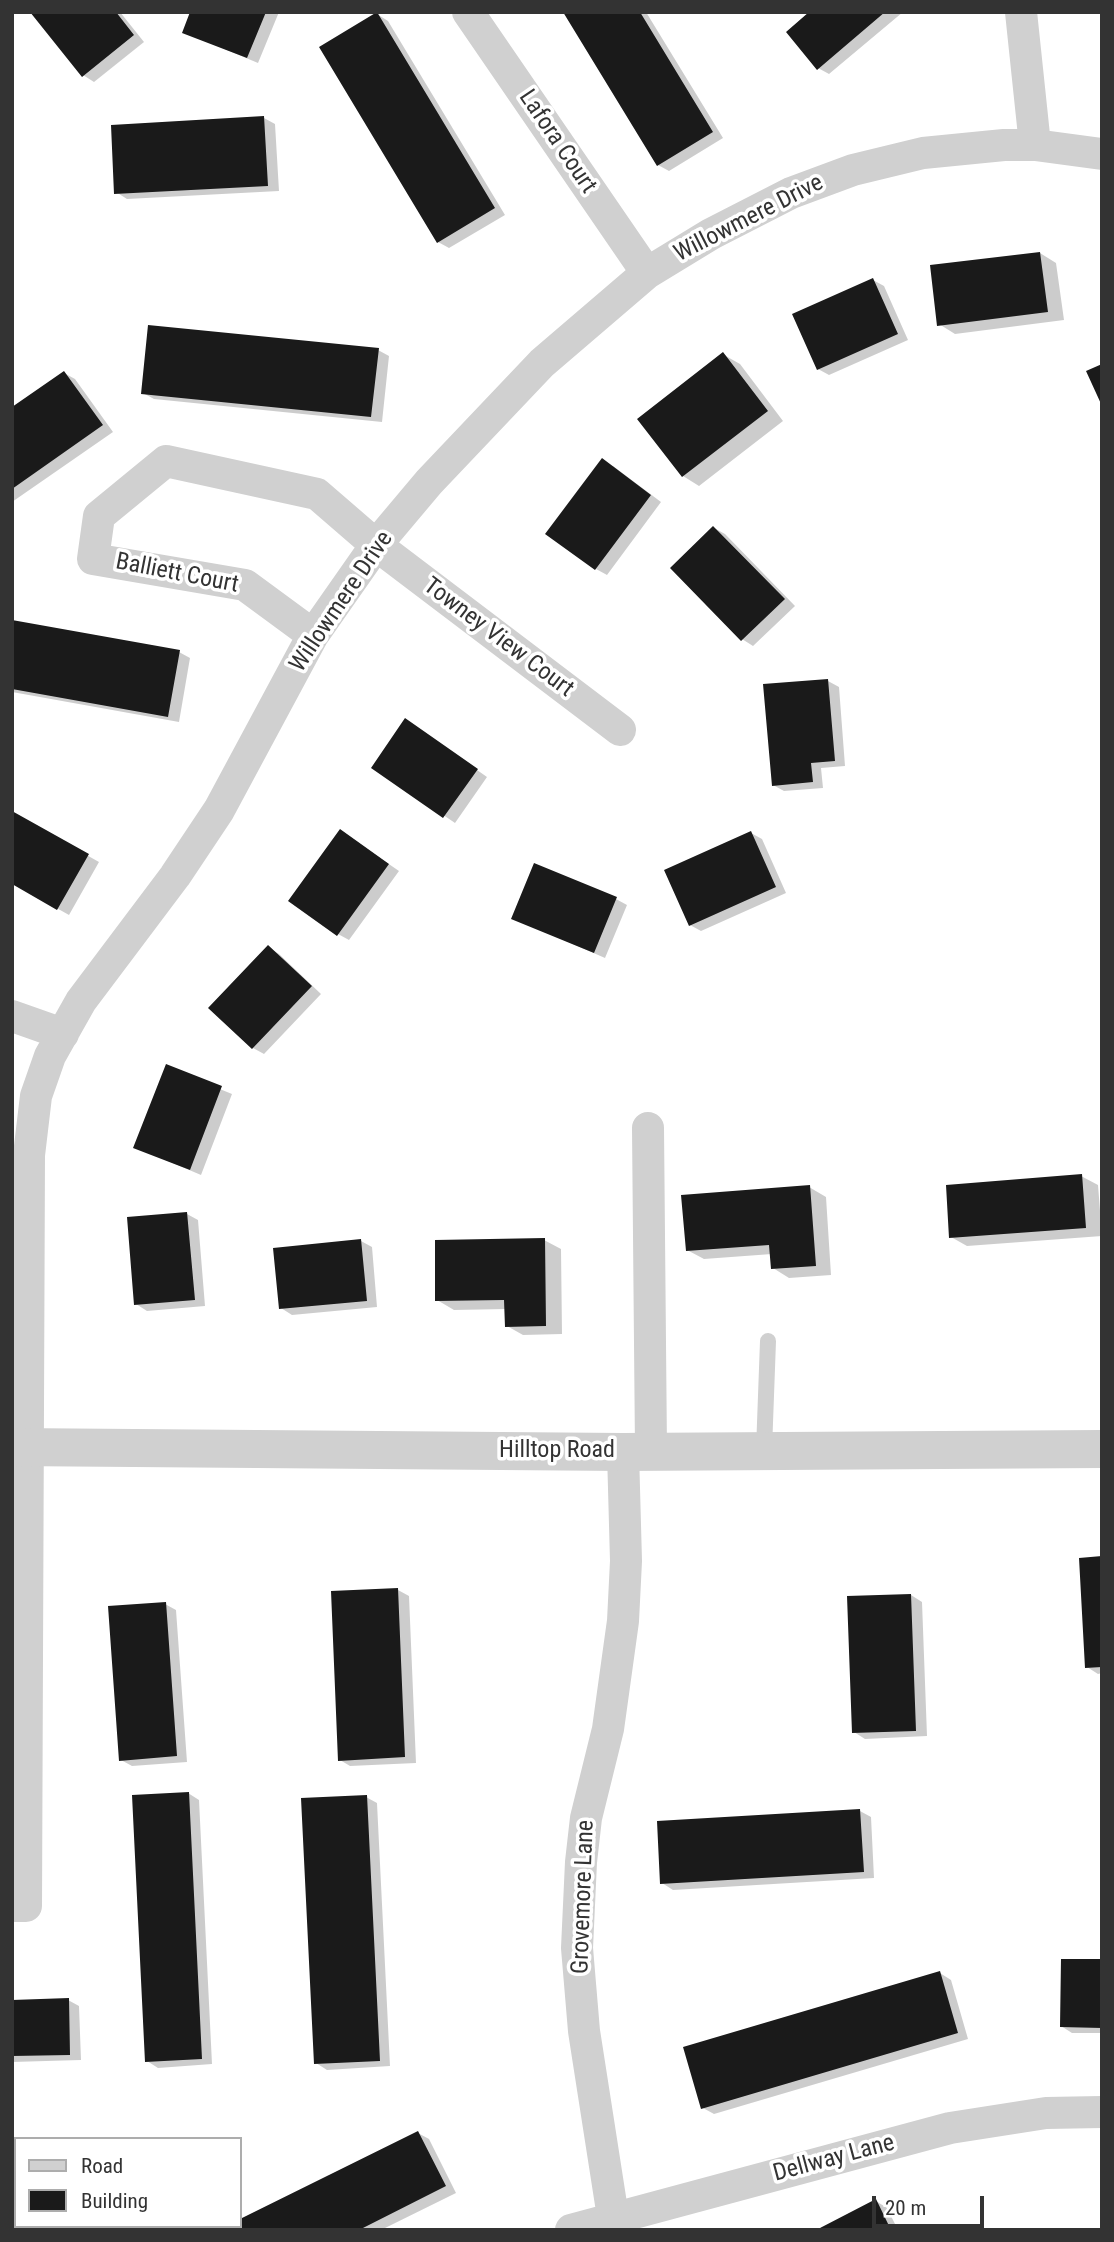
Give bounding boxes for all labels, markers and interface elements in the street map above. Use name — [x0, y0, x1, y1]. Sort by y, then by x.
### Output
street label: Lafora Court — [512, 85, 602, 199]
street label: Willowmere Drive — [670, 169, 828, 269]
street label: Willowmere Drive — [284, 526, 400, 678]
street label: Balliett Court — [113, 548, 241, 600]
street label: Towney View Court — [417, 572, 579, 704]
street label: Hilltop Road — [499, 1437, 615, 1465]
street label: Grovemore Lane — [567, 1819, 601, 1975]
street label: Dellway Lane — [770, 2129, 898, 2189]
legend — [14, 2137, 242, 2228]
text: Road — [81, 2154, 123, 2178]
scale bar — [876, 2182, 988, 2226]
text: Building — [81, 2189, 148, 2213]
text: 20 m — [885, 2196, 926, 2220]

